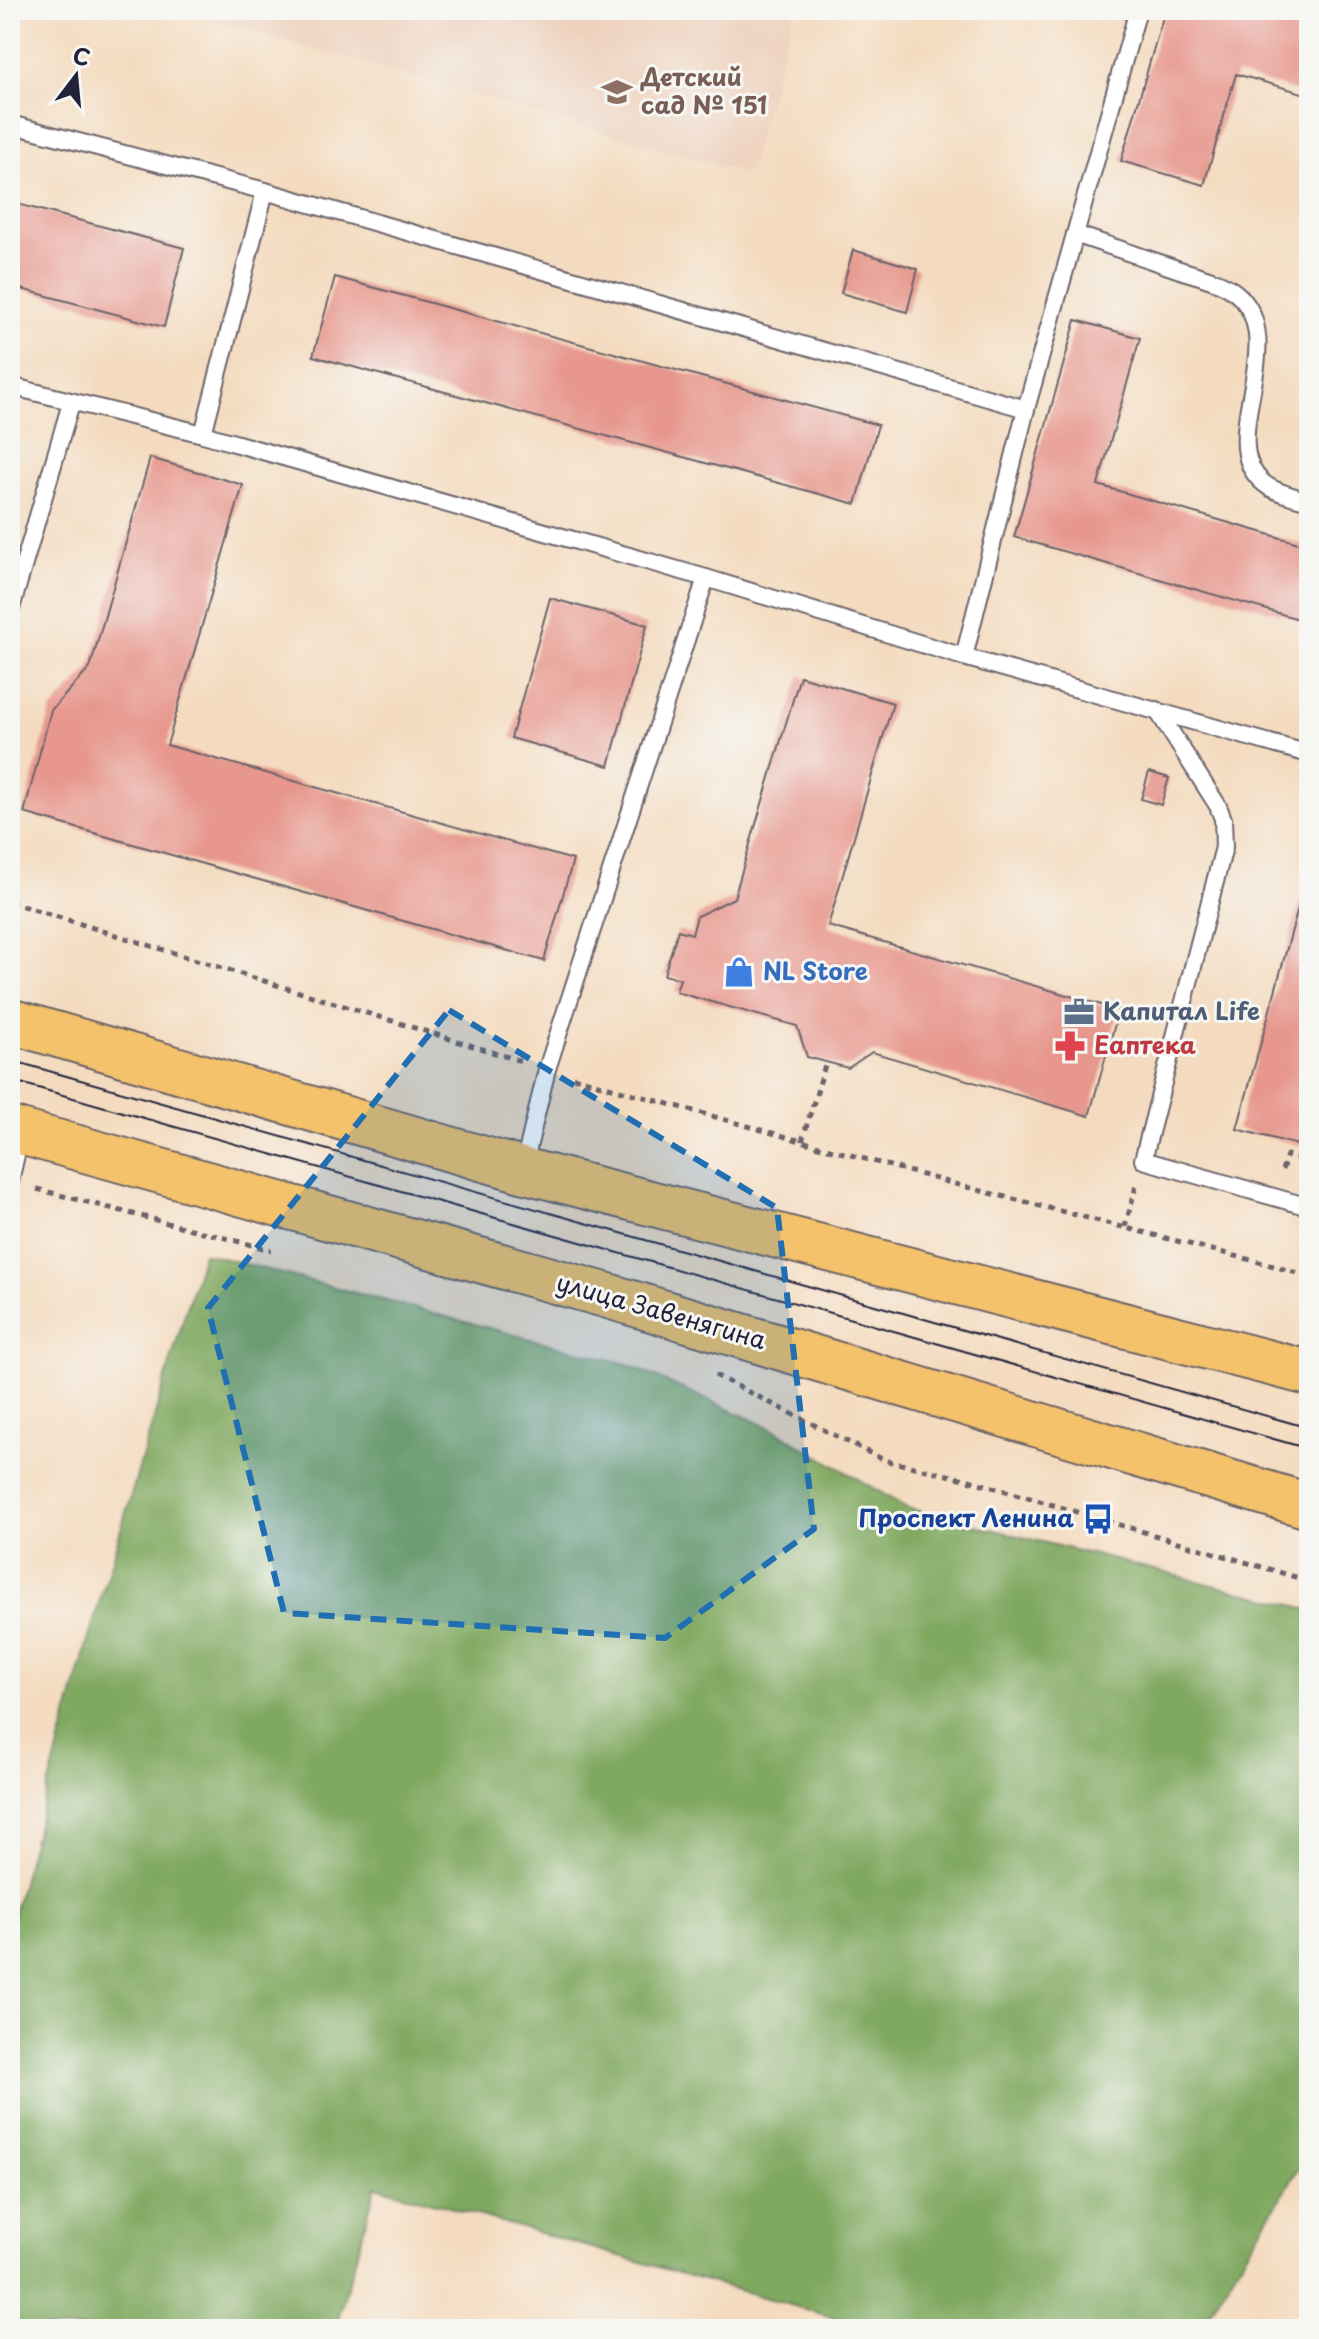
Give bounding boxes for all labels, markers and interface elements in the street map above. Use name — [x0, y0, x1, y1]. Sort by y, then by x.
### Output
north arrow — [36, 36, 116, 116]
text: С — [69, 37, 94, 73]
place label: Детский сад № 151 — [640, 58, 767, 122]
school or university icon: Детский сад № 151 — [600, 75, 634, 109]
place label: NL Store — [763, 952, 868, 988]
shop icon: NL Store — [722, 955, 756, 989]
place label: Капитал Life — [1103, 992, 1260, 1028]
office icon: Капитал Life — [1062, 995, 1096, 1029]
place label: Еаптека — [1094, 1026, 1197, 1062]
pharmacy icon: Еаптека — [1053, 1029, 1087, 1063]
street label: улица Завенягина — [553, 1263, 770, 1357]
place label: Проспект Ленина — [858, 1499, 1074, 1535]
bus stop icon: Проспект Ленина — [1081, 1502, 1115, 1536]

